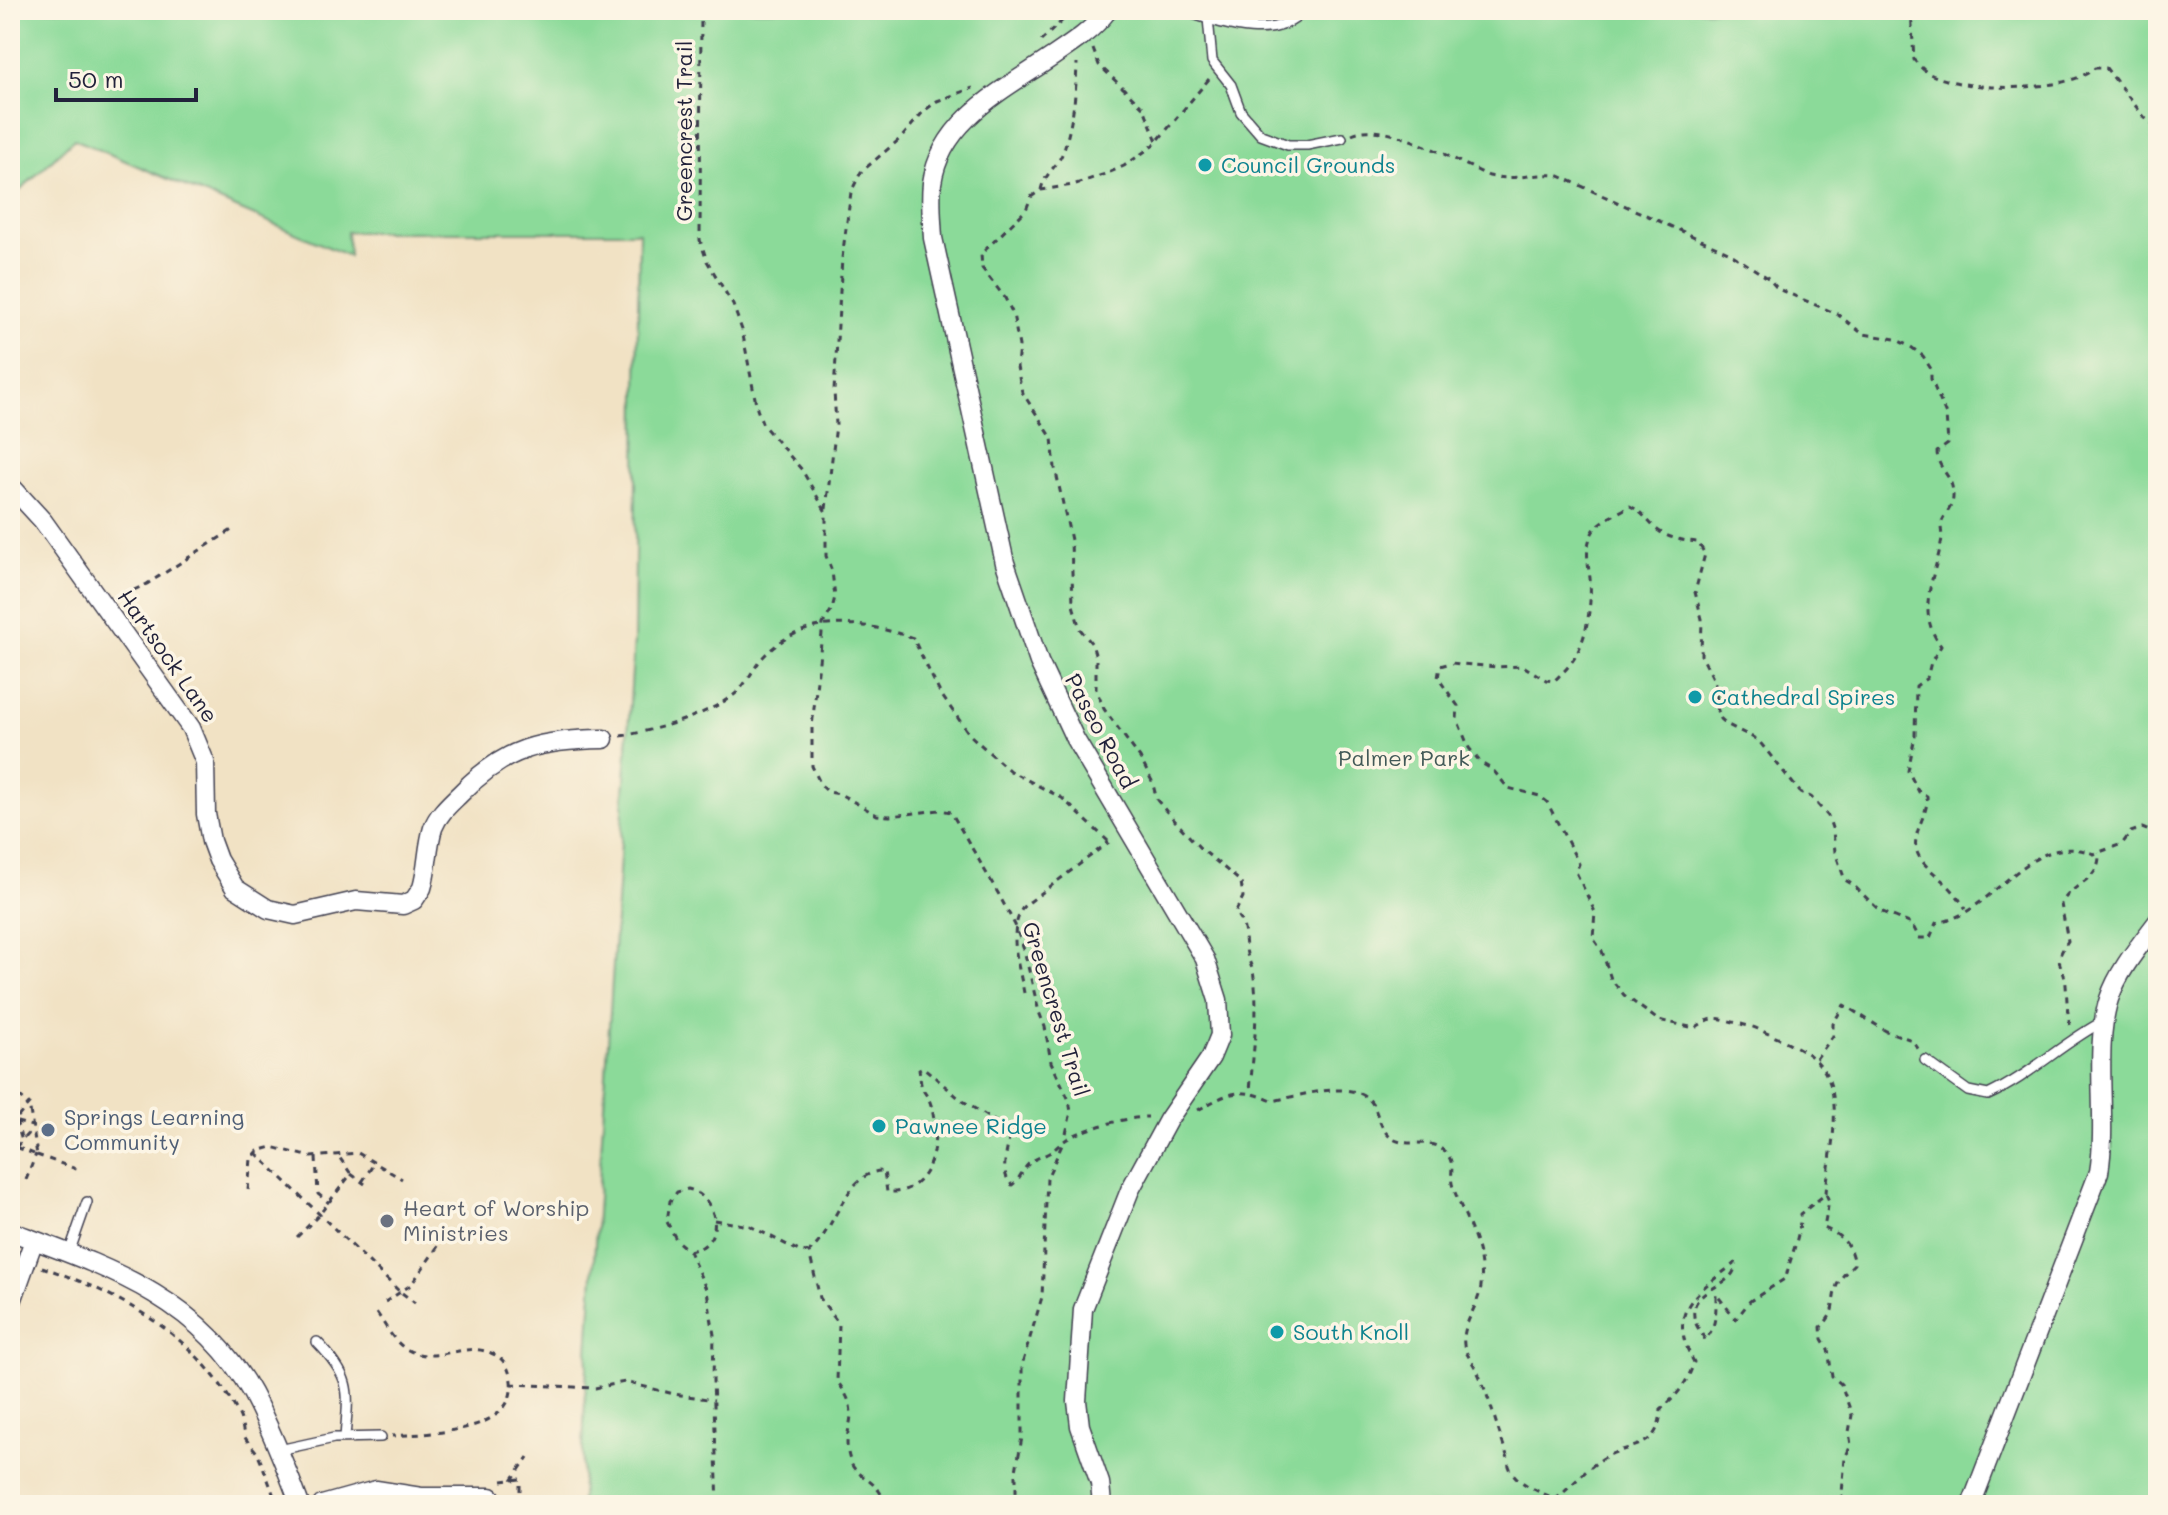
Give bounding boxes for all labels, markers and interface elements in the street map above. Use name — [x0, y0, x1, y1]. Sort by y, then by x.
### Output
street label: Greencrest Trail — [669, 40, 698, 222]
scale bar — [56, 52, 196, 102]
text: 50 m — [68, 63, 124, 94]
place label: Council Grounds — [1221, 150, 1395, 179]
marker: Council Grounds — [1196, 156, 1214, 174]
street label: Hartsock Lane — [112, 583, 225, 728]
street label: Paseo Road — [1059, 668, 1144, 793]
place label: Cathedral Spires — [1711, 682, 1895, 711]
marker: Cathedral Spires — [1686, 688, 1704, 706]
park label: Palmer Park — [1338, 743, 1470, 772]
street label: Greencrest Trail — [1016, 918, 1097, 1100]
place label: Springs Learning Community — [64, 1102, 244, 1156]
place label: Pawnee Ridge — [895, 1111, 1047, 1140]
marker: Pawnee Ridge — [870, 1117, 888, 1135]
marker: Springs Learning Community — [39, 1121, 57, 1139]
place label: Heart of Worship Ministries — [403, 1193, 589, 1247]
marker: Heart of Worship Ministries — [378, 1212, 396, 1230]
place label: South Knoll — [1293, 1317, 1409, 1346]
marker: South Knoll — [1268, 1323, 1286, 1341]

